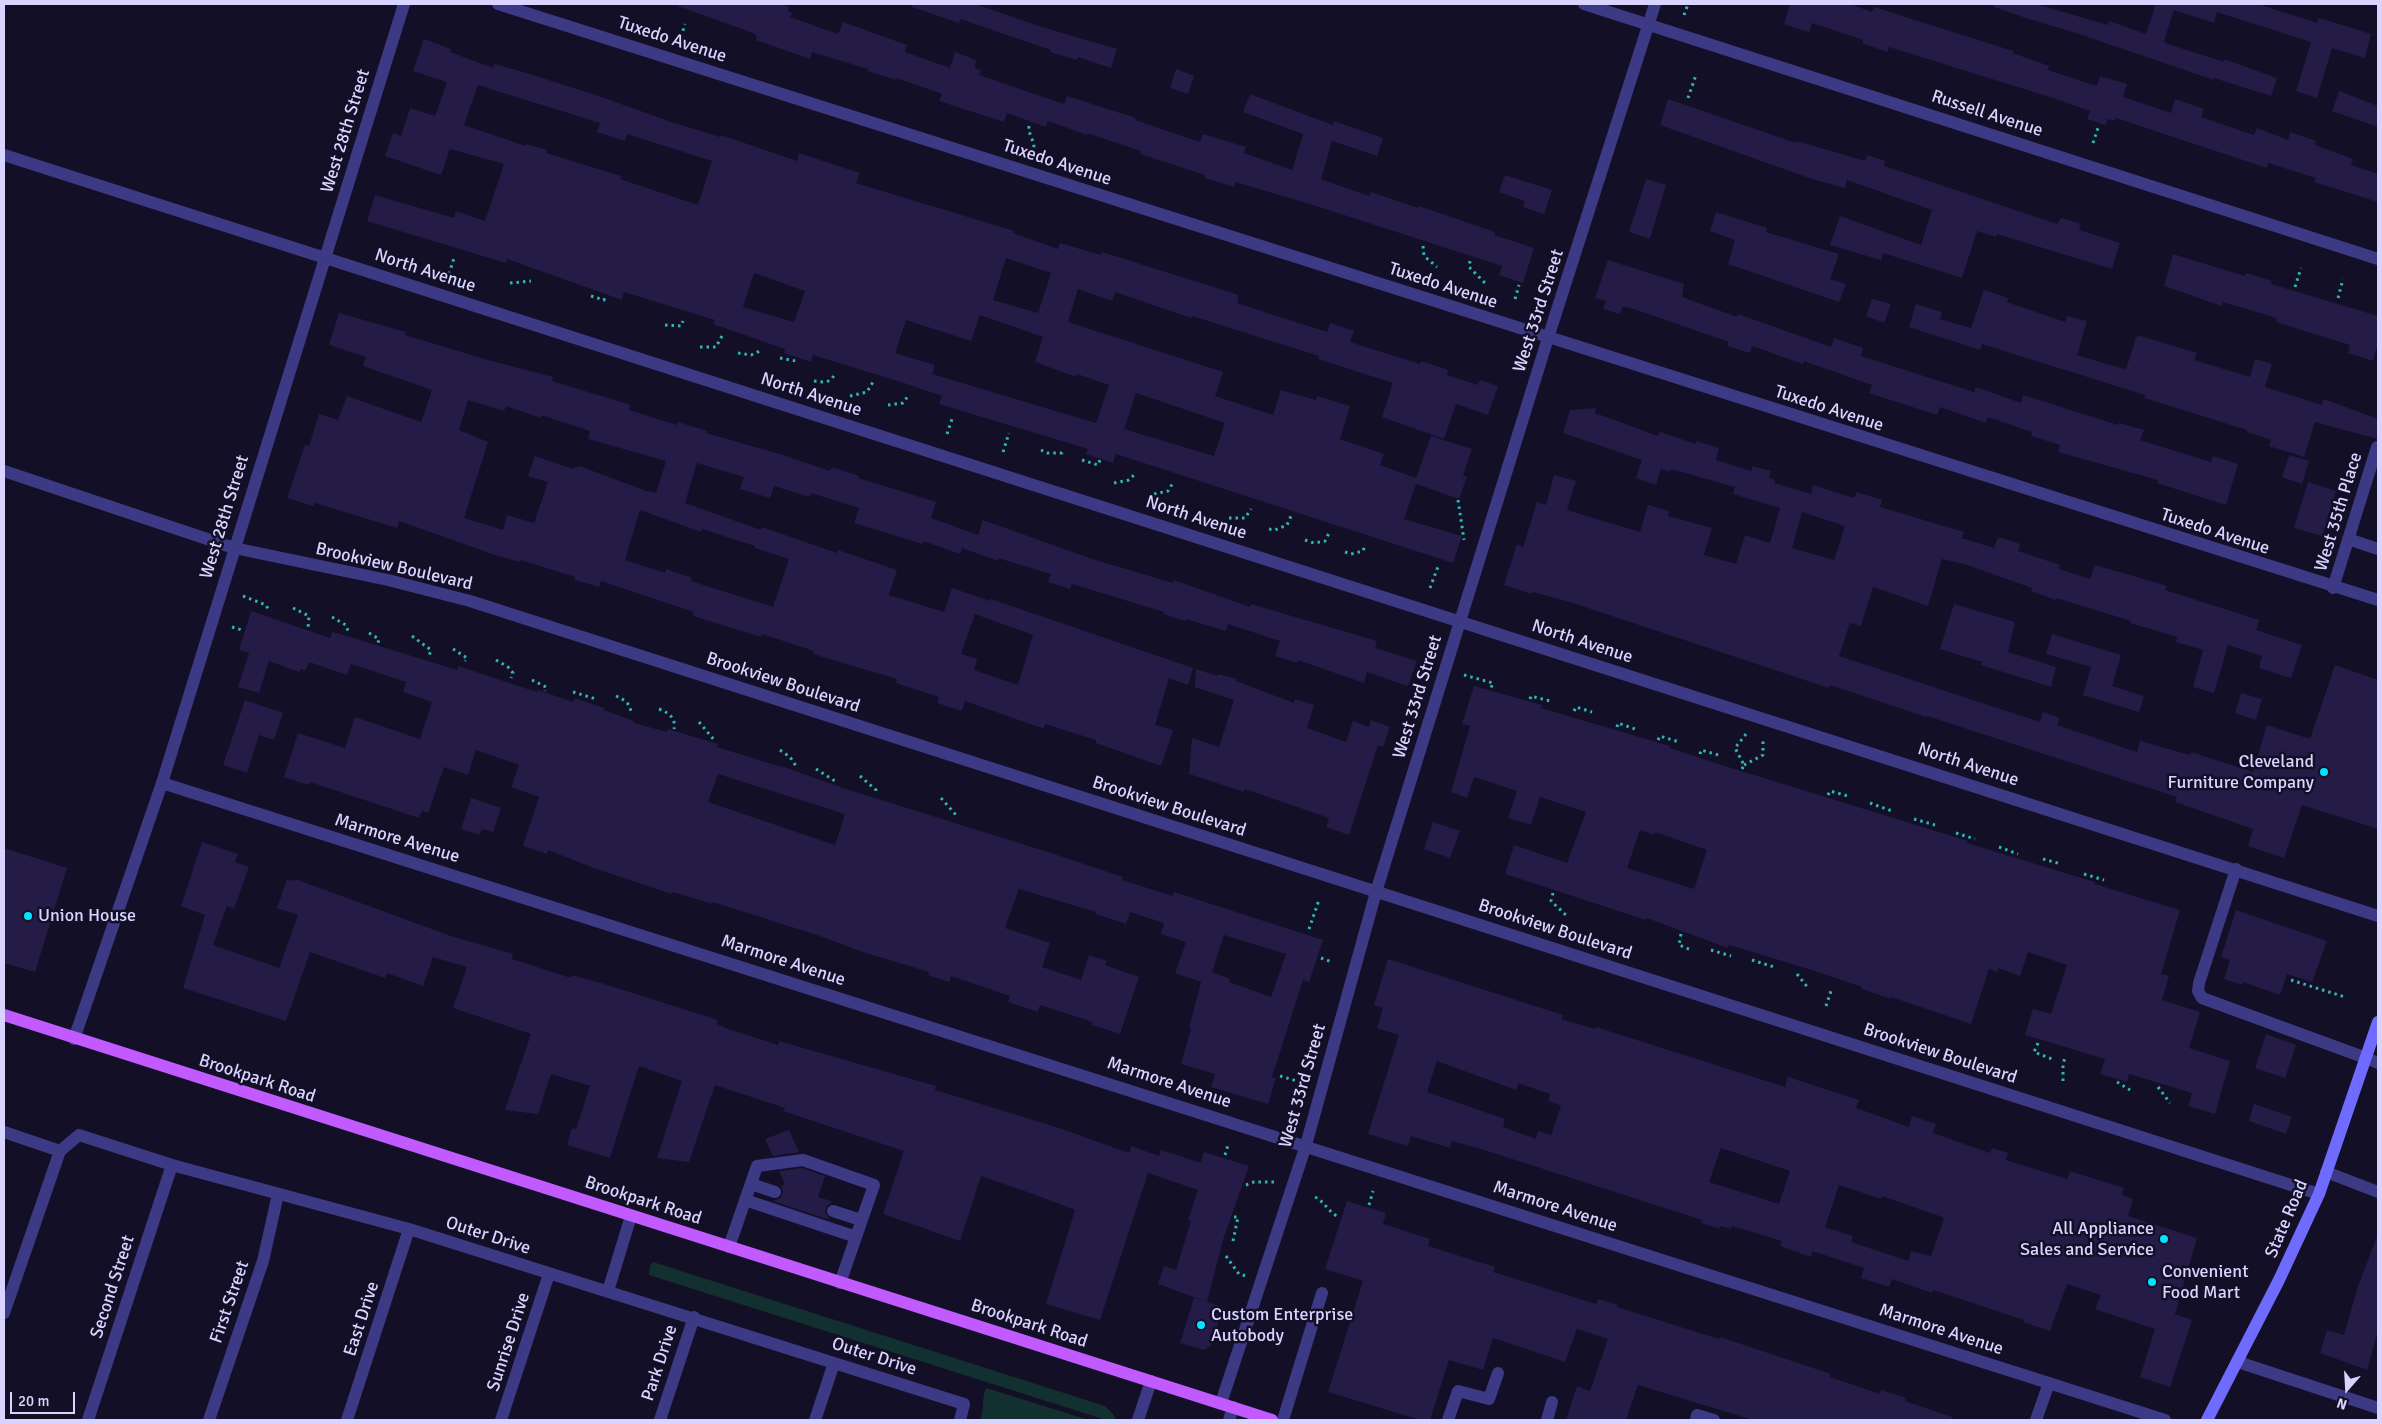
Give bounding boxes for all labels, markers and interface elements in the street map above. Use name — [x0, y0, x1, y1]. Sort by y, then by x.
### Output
street label: Tuxedo Avenue — [615, 12, 729, 68]
street label: West 28th Street — [317, 67, 375, 195]
street label: Russell Avenue — [1929, 86, 2045, 142]
street label: Tuxedo Avenue — [1000, 135, 1114, 191]
street label: North Avenue — [372, 245, 478, 297]
street label: West 33rd Street — [1509, 247, 1569, 375]
street label: Tuxedo Avenue — [1386, 258, 1500, 314]
street label: North Avenue — [758, 369, 864, 421]
street label: Tuxedo Avenue — [1772, 381, 1886, 437]
street label: West 35th Place — [2311, 450, 2367, 574]
street label: West 28th Street — [196, 453, 254, 581]
street label: North Avenue — [1143, 492, 1249, 544]
street label: Tuxedo Avenue — [2158, 504, 2272, 560]
street label: Brookview Boulevard — [313, 538, 475, 596]
street label: North Avenue — [1529, 616, 1635, 668]
street label: West 33rd Street — [1389, 633, 1447, 761]
street label: Brookview Boulevard — [703, 648, 863, 718]
street label: North Avenue — [1915, 739, 2021, 791]
place label: Cleveland Furniture Company — [2168, 751, 2314, 794]
marker: Cleveland Furniture Company — [2318, 766, 2330, 778]
street label: Brookview Boulevard — [1089, 772, 1249, 842]
street label: Marmore Avenue — [332, 810, 462, 868]
street label: Brookview Boulevard — [1475, 895, 1635, 965]
place label: Union House — [38, 905, 136, 927]
marker: Union House — [22, 910, 34, 922]
street label: Marmore Avenue — [718, 931, 848, 991]
street label: Brookview Boulevard — [1860, 1019, 2020, 1089]
street label: West 33rd Street — [1275, 1021, 1331, 1151]
street label: Brookpark Road — [196, 1050, 318, 1108]
street label: Marmore Avenue — [1104, 1053, 1234, 1113]
street label: Brookpark Road — [582, 1172, 704, 1230]
street label: Marmore Avenue — [1490, 1177, 1620, 1237]
street label: State Road — [2261, 1177, 2313, 1261]
street label: Outer Drive — [443, 1212, 533, 1260]
place label: All Appliance Sales and Service — [2020, 1218, 2154, 1260]
street label: Second Street — [86, 1233, 140, 1341]
marker: All Appliance Sales and Service — [2158, 1233, 2170, 1245]
street label: First Street — [206, 1258, 254, 1346]
place label: Convenient Food Mart — [2162, 1261, 2248, 1304]
marker: Convenient Food Mart — [2146, 1276, 2158, 1288]
street label: East Drive — [340, 1279, 384, 1359]
street label: Sunrise Drive — [483, 1290, 535, 1394]
street label: Brookpark Road — [968, 1295, 1090, 1353]
street label: Marmore Avenue — [1876, 1300, 2006, 1360]
place label: Custom Enterprise Autobody — [1211, 1304, 1353, 1346]
marker: Custom Enterprise Autobody — [1195, 1319, 1207, 1331]
street label: Park Drive — [638, 1322, 682, 1404]
street label: Outer Drive — [829, 1333, 919, 1381]
north arrow — [2322, 1364, 2372, 1414]
scale bar — [12, 1382, 78, 1414]
text: 20 m — [18, 1392, 49, 1410]
text: N — [2335, 1394, 2349, 1413]

